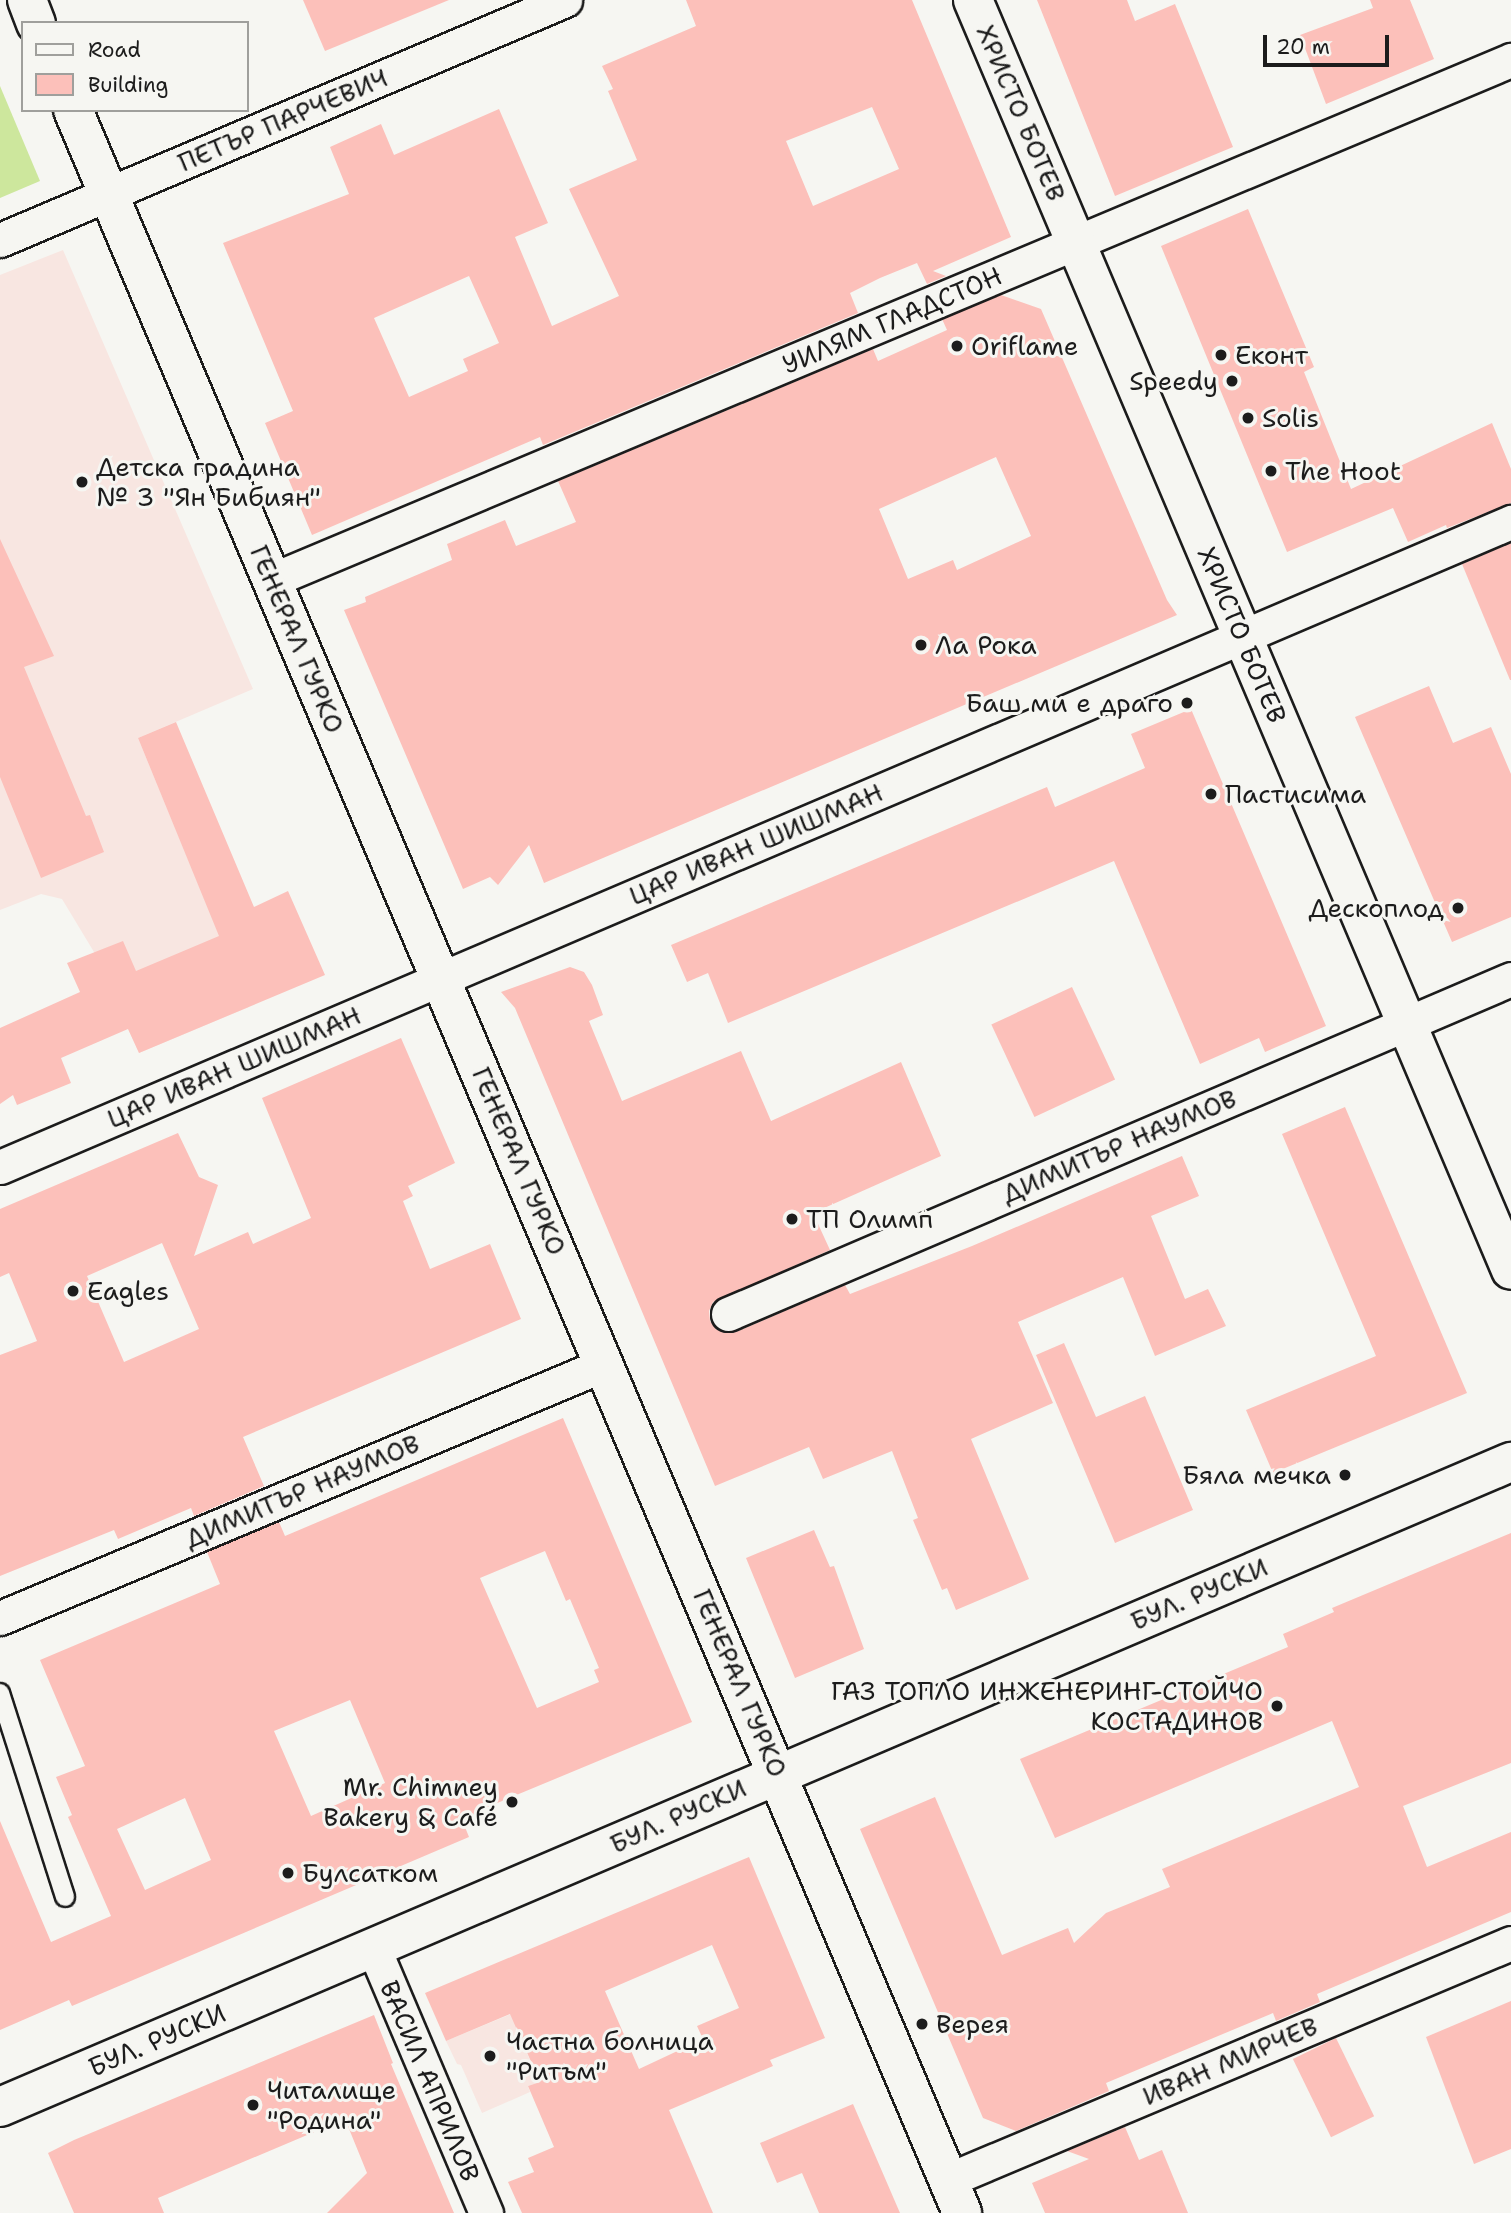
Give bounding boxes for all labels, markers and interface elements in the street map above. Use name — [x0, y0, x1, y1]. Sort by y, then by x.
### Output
street label: ХРИСТО БОТЕВ — [970, 20, 1072, 206]
legend — [21, 21, 248, 112]
scale bar — [1266, 21, 1392, 65]
text: 20 m — [1276, 33, 1330, 61]
text: Road — [88, 36, 141, 64]
street label: ПЕТЪР ПАРЧЕВИЧ — [173, 62, 393, 178]
text: Building — [88, 71, 168, 99]
street label: УИЛЯМ ГЛАДСТОН — [778, 260, 1006, 380]
place label: Oriflame — [971, 330, 1079, 362]
marker: Oriflame — [949, 338, 965, 354]
place label: Еконт — [1235, 339, 1308, 371]
marker: Еконт — [1213, 347, 1229, 363]
place label: Speedy — [1129, 365, 1218, 397]
marker: Speedy — [1224, 373, 1240, 389]
place label: Solis — [1262, 402, 1319, 434]
marker: Solis — [1240, 410, 1256, 426]
place label: Детска градина № 3 "Ян Бибиян" — [96, 451, 321, 512]
place label: The Hoot — [1285, 455, 1401, 487]
marker: The Hoot — [1263, 463, 1279, 479]
marker: Детска градина № 3 "Ян Бибиян" — [74, 474, 90, 490]
street label: ГЕНЕРАЛ ГУРКО — [243, 540, 351, 738]
street label: ХРИСТО БОТЕВ — [1191, 542, 1293, 728]
place label: Ла Рока — [935, 629, 1037, 661]
marker: Ла Рока — [913, 637, 929, 653]
place label: Баш ми е драго — [966, 687, 1173, 719]
marker: Баш ми е драго — [1179, 695, 1195, 711]
street label: ЦАР ИВАН ШИШМАН — [624, 776, 888, 912]
place label: Пастисима — [1225, 778, 1366, 810]
marker: Пастисима — [1203, 786, 1219, 802]
place label: Дескоплод — [1308, 892, 1444, 924]
marker: Дескоплод — [1450, 900, 1466, 916]
street label: ЦАР ИВАН ШИШМАН — [102, 999, 366, 1135]
street label: ГЕНЕРАЛ ГУРКО — [465, 1062, 573, 1260]
street label: ДИМИТЪР НАУМОВ — [997, 1082, 1241, 1210]
place label: ТП Олимп — [806, 1203, 933, 1235]
marker: ТП Олимп — [784, 1211, 800, 1227]
place label: Eagles — [87, 1275, 169, 1307]
marker: Eagles — [65, 1283, 81, 1299]
street label: ДИМИТЪР НАУМОВ — [180, 1427, 424, 1555]
place label: Бяла мечка — [1182, 1459, 1331, 1491]
marker: Бяла мечка — [1337, 1467, 1353, 1483]
street label: БУЛ. РУСКИ — [1126, 1551, 1272, 1637]
street label: ГЕНЕРАЛ ГУРКО — [686, 1584, 794, 1782]
place label: ГАЗ ТОПЛО ИНЖЕНЕРИНГ-СТОЙЧО КОСТАДИНОВ — [831, 1675, 1263, 1736]
marker: ГАЗ ТОПЛО ИНЖЕНЕРИНГ-СТОЙЧО КОСТАДИНОВ — [1269, 1698, 1285, 1714]
place label: Mr. Chimney Bakery & Café — [323, 1771, 498, 1832]
street label: БУЛ. РУСКИ — [605, 1772, 751, 1860]
marker: Mr. Chimney Bakery & Café — [504, 1794, 520, 1810]
place label: Булсатком — [302, 1857, 438, 1889]
marker: Булсатком — [280, 1865, 296, 1881]
street label: ВАСИЛ АПРИЛОВ — [374, 1976, 486, 2186]
street label: БУЛ. РУСКИ — [84, 1997, 230, 2083]
place label: Верея — [936, 2008, 1009, 2040]
street label: ИВАН МИРЧЕВ — [1138, 2010, 1322, 2112]
marker: Верея — [914, 2016, 930, 2032]
place label: Частна болница "Ритъм" — [506, 2025, 714, 2086]
marker: Частна болница "Ритъм" — [480, 2046, 500, 2066]
place label: Читалище "Родина" — [267, 2074, 396, 2136]
marker: Читалище "Родина" — [245, 2097, 261, 2113]

